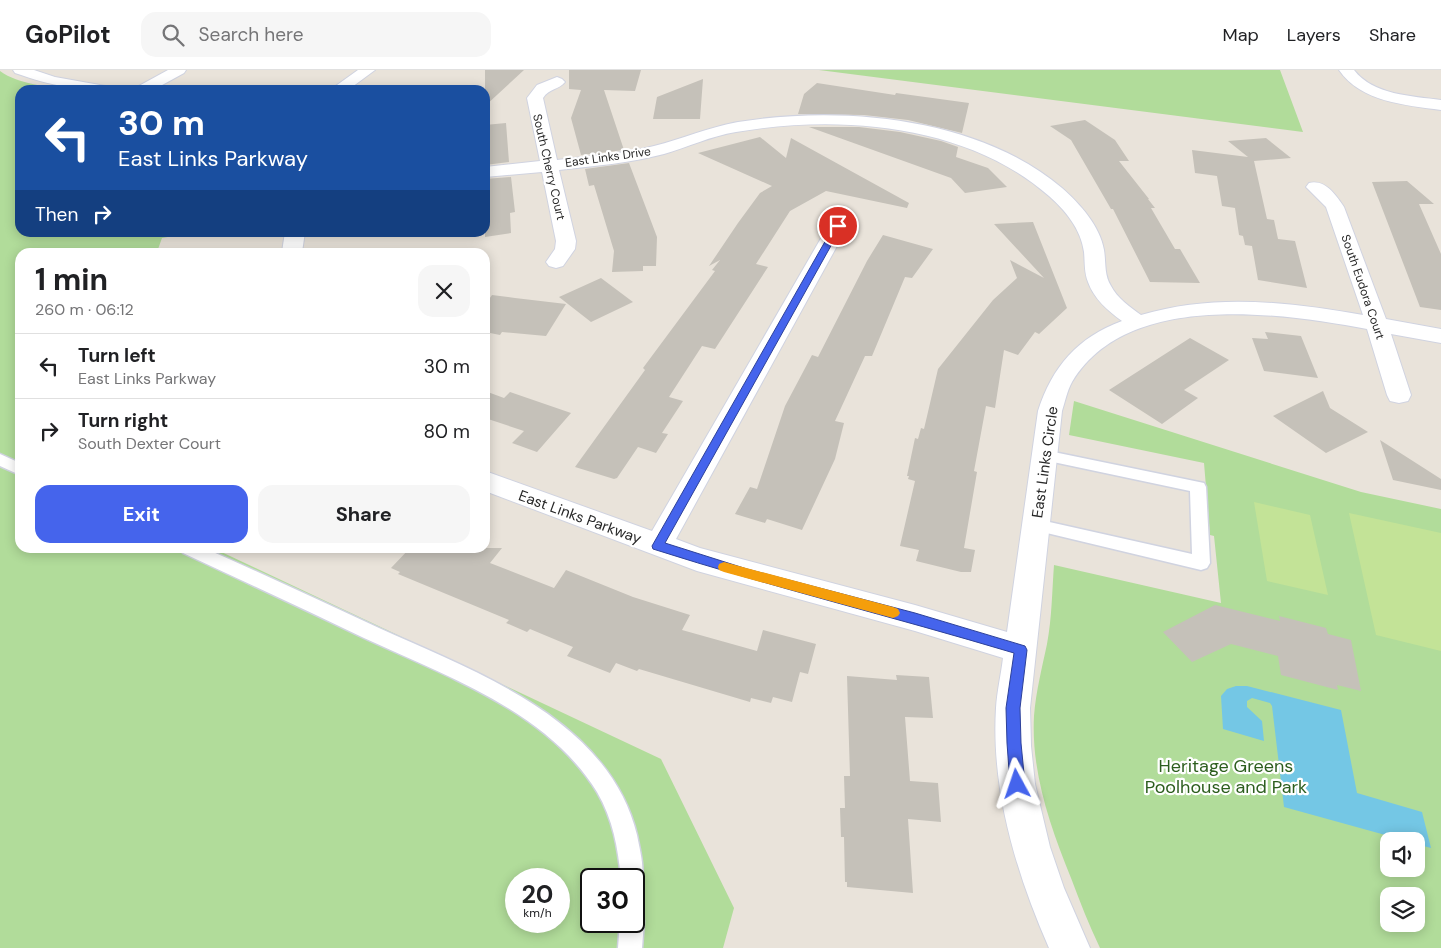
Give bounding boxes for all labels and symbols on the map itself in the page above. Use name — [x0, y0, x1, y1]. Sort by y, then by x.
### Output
street label: South Cherry Court — [529, 112, 569, 222]
street label: East Links Drive — [564, 143, 652, 171]
pin — [817, 205, 859, 247]
street label: South Eudora Court — [1338, 232, 1389, 342]
street label: East Links Circle — [1027, 405, 1063, 519]
street label: East Links Parkway — [516, 485, 645, 549]
park label: Heritage Greens Poolhouse and Park — [1145, 754, 1307, 799]
position arrow — [990, 757, 1042, 809]
speed limit sign: 30 — [580, 868, 645, 933]

